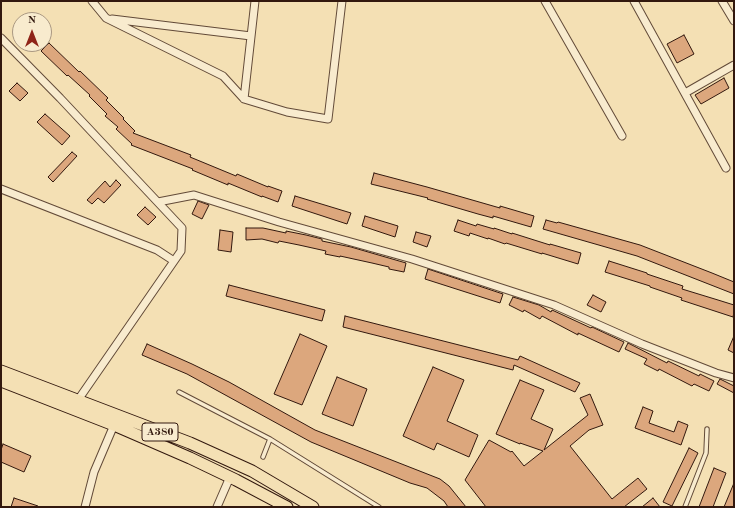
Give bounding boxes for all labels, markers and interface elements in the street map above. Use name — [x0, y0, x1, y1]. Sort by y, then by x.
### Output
north arrow — [12, 12, 52, 52]
text: N — [28, 15, 36, 26]
road number: A380 — [142, 423, 178, 441]

